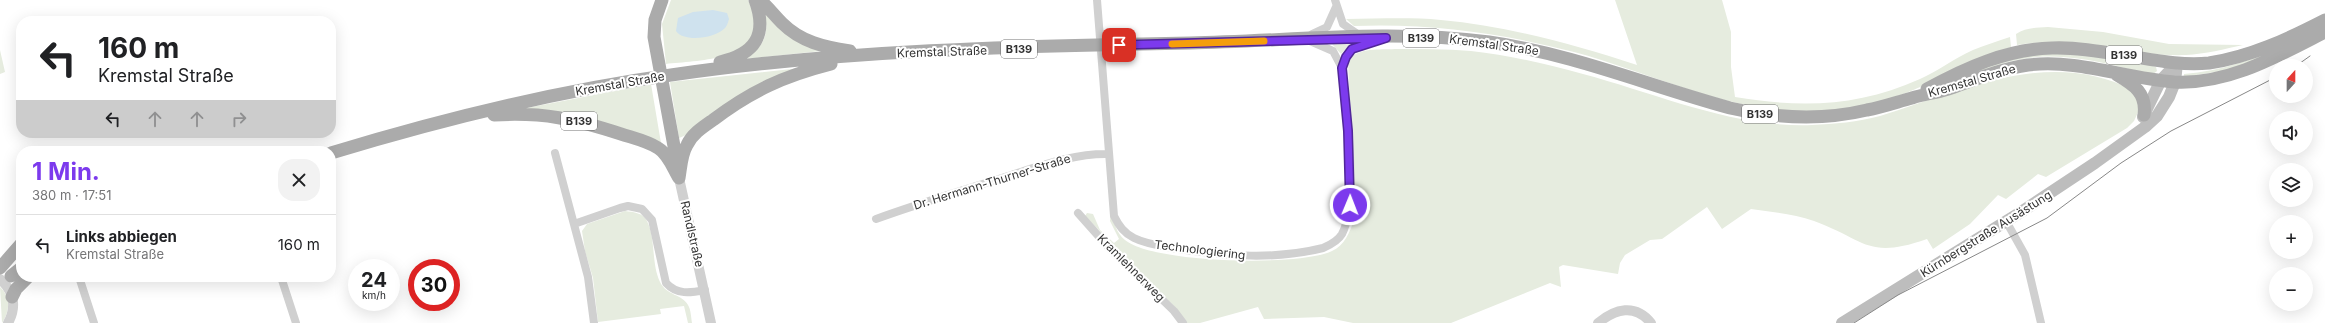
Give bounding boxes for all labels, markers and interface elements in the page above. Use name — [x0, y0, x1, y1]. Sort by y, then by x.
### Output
pin — [1102, 28, 1136, 62]
road number: B139 — [1403, 29, 1439, 47]
text: 160 m — [98, 31, 179, 65]
street label: Kremstal Straße — [1448, 31, 1540, 58]
icon: left — [32, 32, 84, 84]
icon: arrive — [1108, 34, 1130, 56]
road number: B139 — [1001, 40, 1037, 58]
street label: Kremstal Straße — [896, 42, 987, 61]
road number: B139 — [2106, 46, 2142, 64]
north arrow — [2269, 59, 2313, 103]
map controls — [2269, 59, 2313, 311]
street label: Kremstal Straße — [1926, 61, 2017, 100]
text: Kremstal Straße — [98, 65, 234, 86]
street label: Kremstal Straße — [574, 68, 666, 99]
road number: B139 — [1742, 105, 1778, 123]
icon: left — [102, 108, 124, 130]
icon: ahead — [144, 108, 166, 130]
icon: ahead — [186, 108, 208, 130]
icon: right — [228, 108, 250, 130]
button: sound — [2269, 111, 2313, 155]
road number: B139 — [561, 112, 597, 130]
street label: Dr. Hermann-Thurner-Straße — [911, 150, 1072, 213]
text: 1 Min. — [32, 157, 100, 186]
button: close — [278, 159, 320, 201]
button: layers — [2269, 163, 2313, 207]
position arrow — [1329, 184, 1371, 226]
text: 380 m · 17:51 — [32, 187, 112, 203]
street label: Kürnbergstraße Ausästung — [1917, 187, 2054, 280]
street label: Randlstraße — [678, 199, 707, 269]
button: + — [2269, 215, 2313, 259]
text: Links abbiegen — [66, 227, 177, 246]
street label: Kramlehnerweg — [1094, 231, 1168, 305]
icon: left — [32, 234, 54, 256]
text: 160 m — [278, 235, 320, 254]
street label: Technologiering — [1154, 236, 1246, 263]
text: Kremstal Straße — [66, 246, 164, 262]
speed limit sign: 30 — [408, 259, 460, 311]
button: − — [2269, 267, 2313, 311]
text: 24 — [361, 268, 387, 292]
text: km/h — [362, 289, 386, 301]

